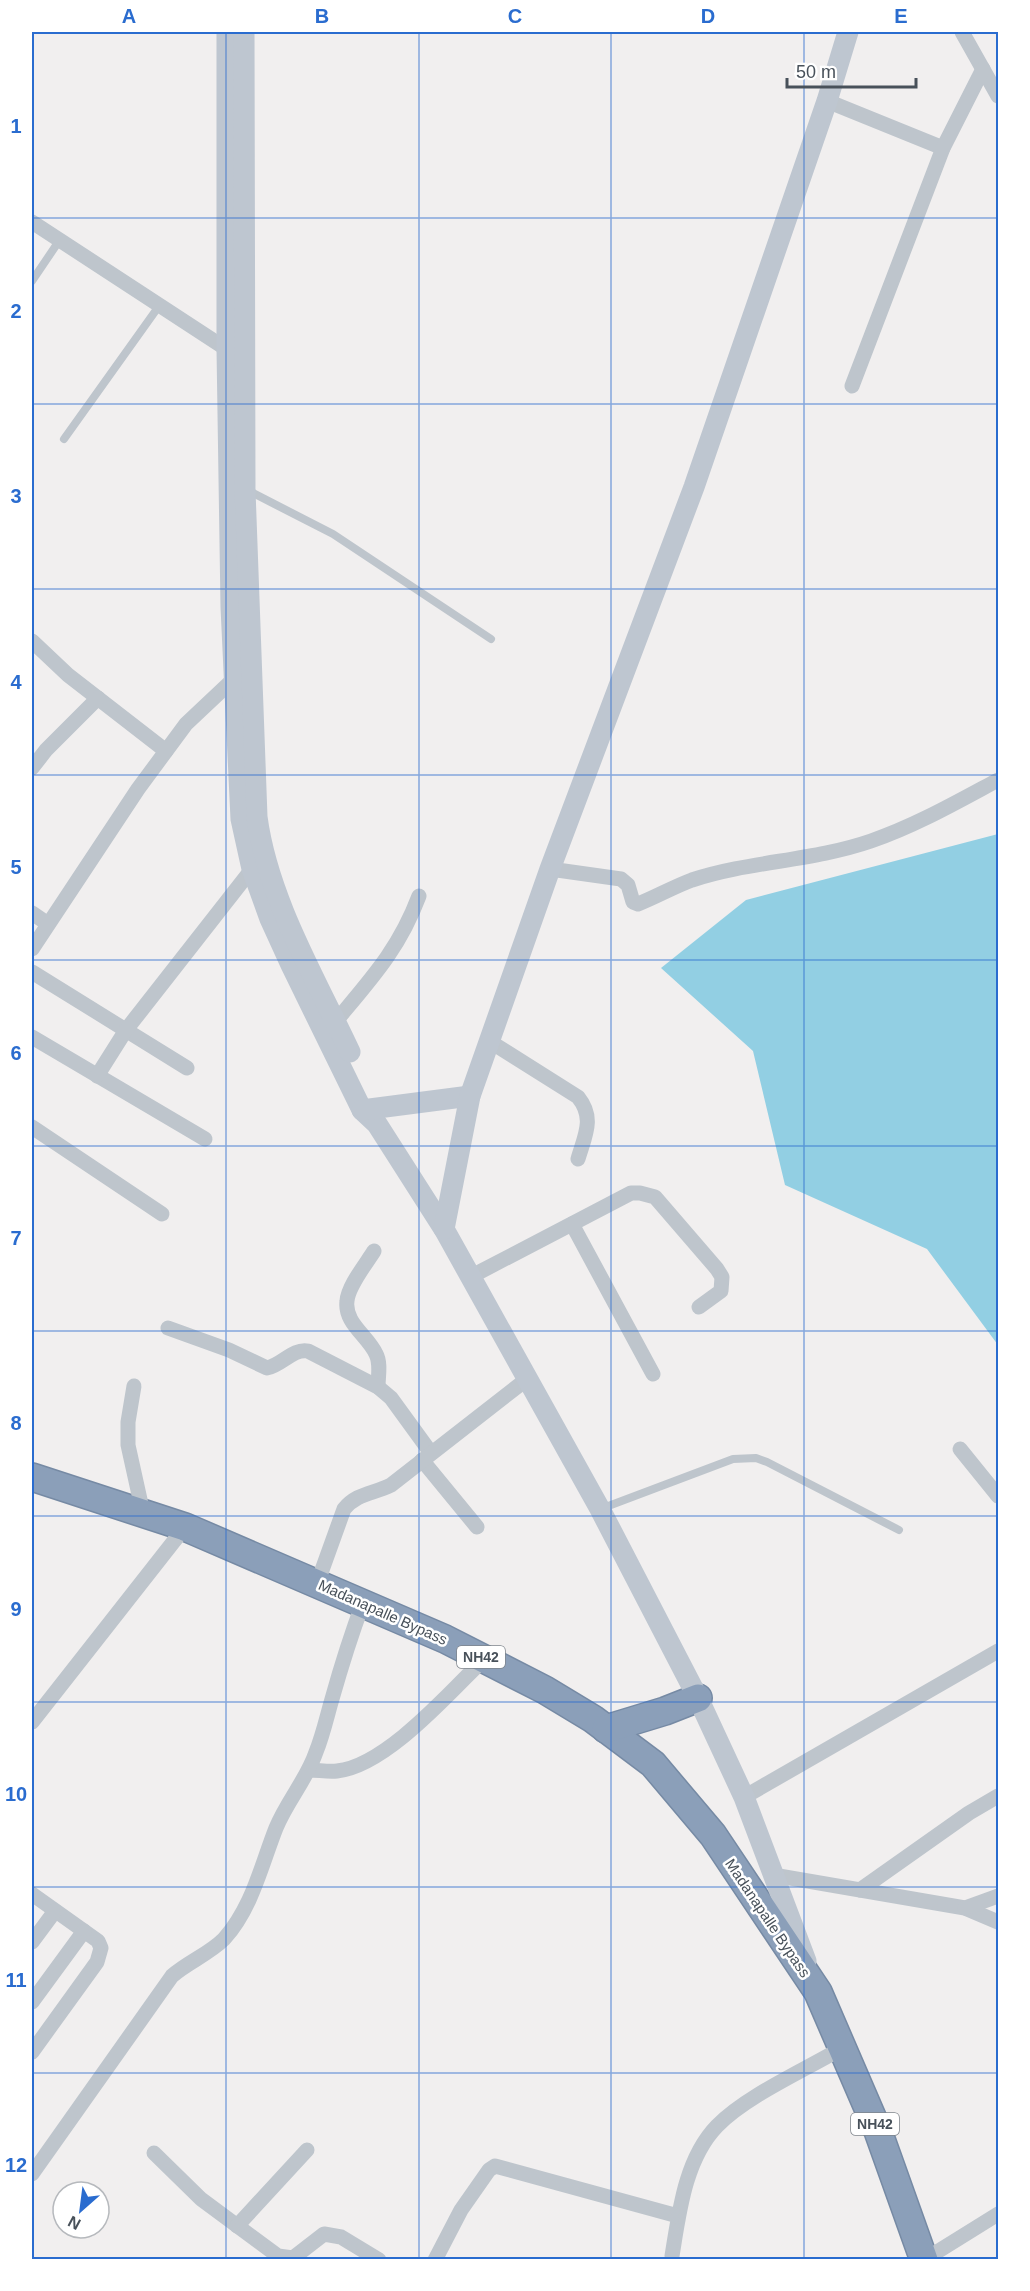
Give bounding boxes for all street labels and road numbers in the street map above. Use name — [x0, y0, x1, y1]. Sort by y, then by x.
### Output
street label: Madanapalle Bypass — [316, 1576, 450, 1648]
road number: NH42 — [457, 1646, 505, 1668]
street label: Madanapalle Bypass — [722, 1856, 814, 1980]
road number: NH42 — [851, 2113, 899, 2135]

